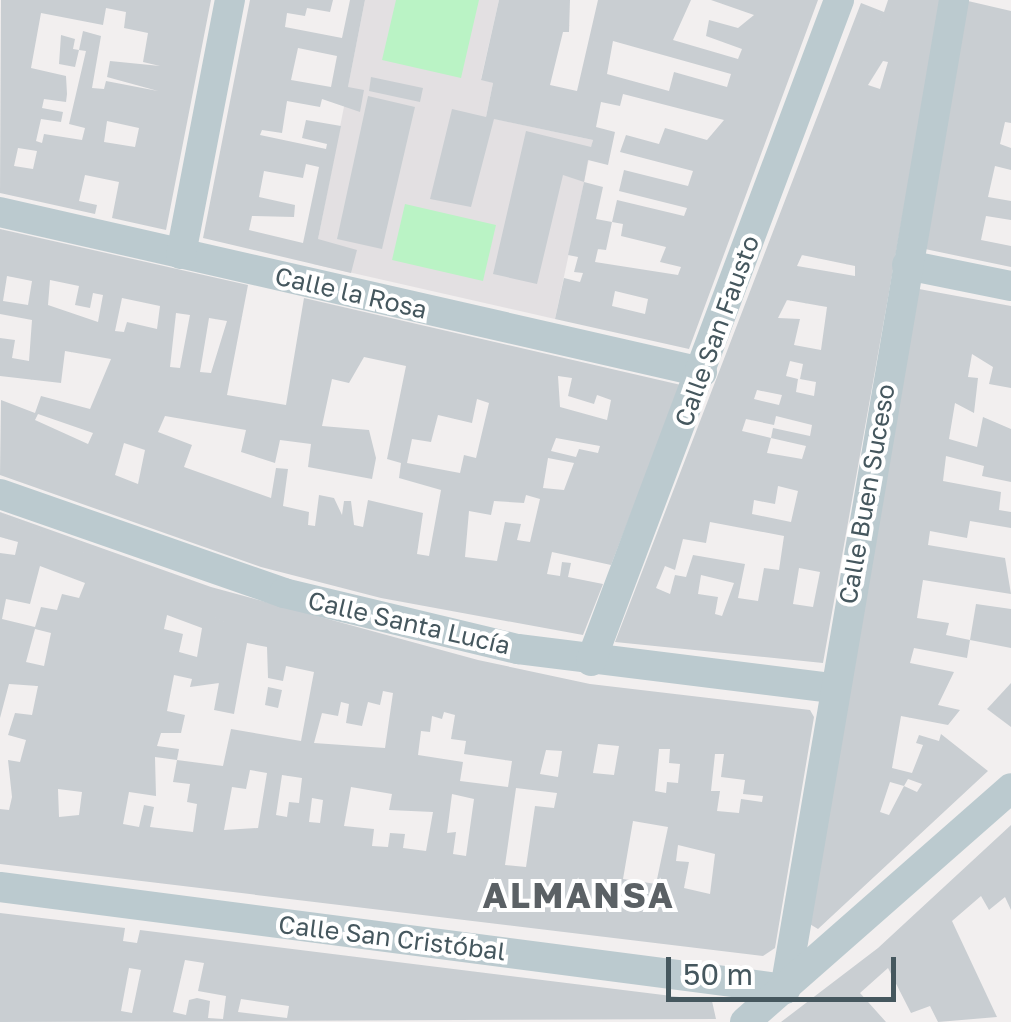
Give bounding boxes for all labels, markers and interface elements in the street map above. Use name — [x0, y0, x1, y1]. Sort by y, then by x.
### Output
street label: Calle San Fausto — [668, 231, 766, 431]
street label: Calle la Rosa — [272, 261, 430, 325]
street label: Calle Buen Suceso — [833, 382, 901, 606]
street label: Calle Santa Lucía — [305, 585, 513, 661]
district label: ALMANSA — [483, 874, 675, 916]
street label: Calle San Cristóbal — [277, 909, 507, 967]
scale bar — [671, 937, 901, 999]
text: 50 m — [683, 956, 753, 992]

